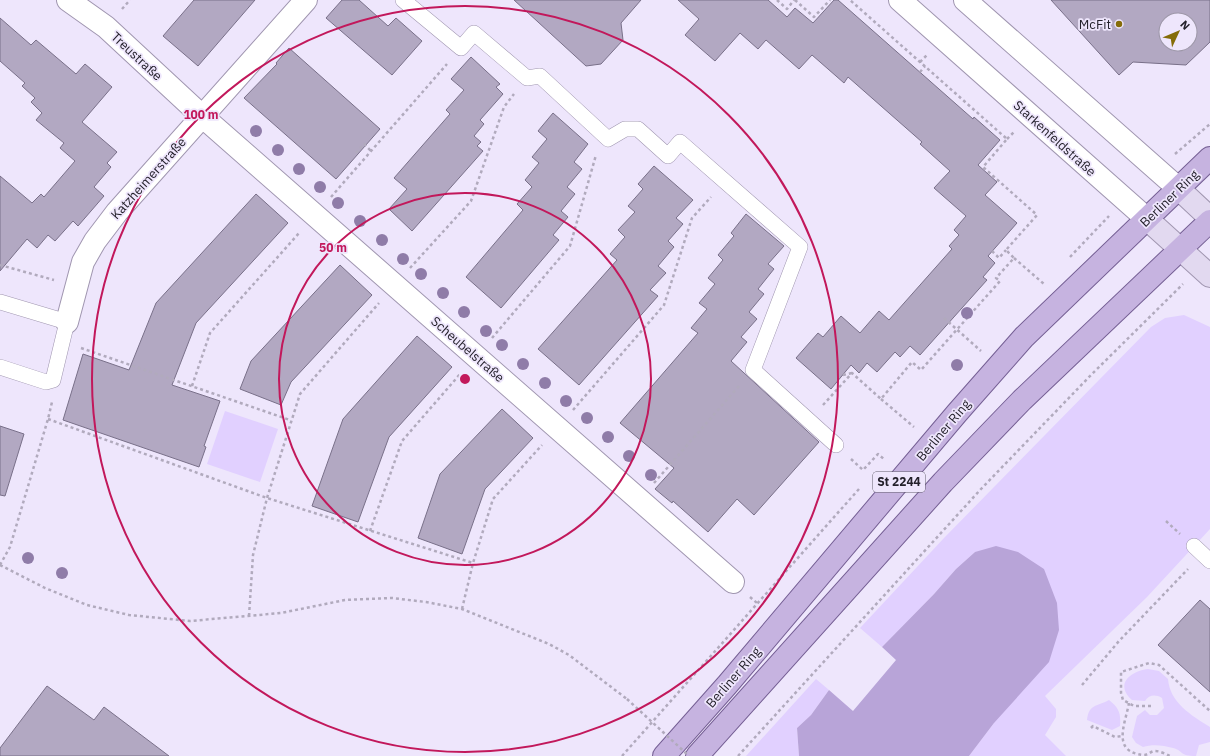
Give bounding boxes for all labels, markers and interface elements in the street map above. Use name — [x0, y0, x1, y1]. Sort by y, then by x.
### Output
north arrow — [1158, 12, 1198, 52]
place label: McFit — [1079, 16, 1111, 33]
text: N — [1177, 17, 1193, 33]
marker: McFit — [1114, 19, 1124, 29]
street label: Treustraße — [107, 28, 166, 84]
street label: Starkenfeldstraße — [1010, 97, 1099, 180]
text: 100 m — [183, 107, 219, 122]
street label: Katzheimerstraße — [107, 134, 190, 223]
street label: Berliner Ring — [1136, 166, 1202, 231]
text: 50 m — [319, 240, 347, 255]
street label: Scheubelstraße — [427, 313, 508, 386]
centre of rings — [458, 372, 472, 386]
street label: Berliner Ring — [913, 396, 974, 465]
road number: St 2244 — [873, 472, 925, 492]
street label: Berliner Ring — [702, 643, 765, 711]

